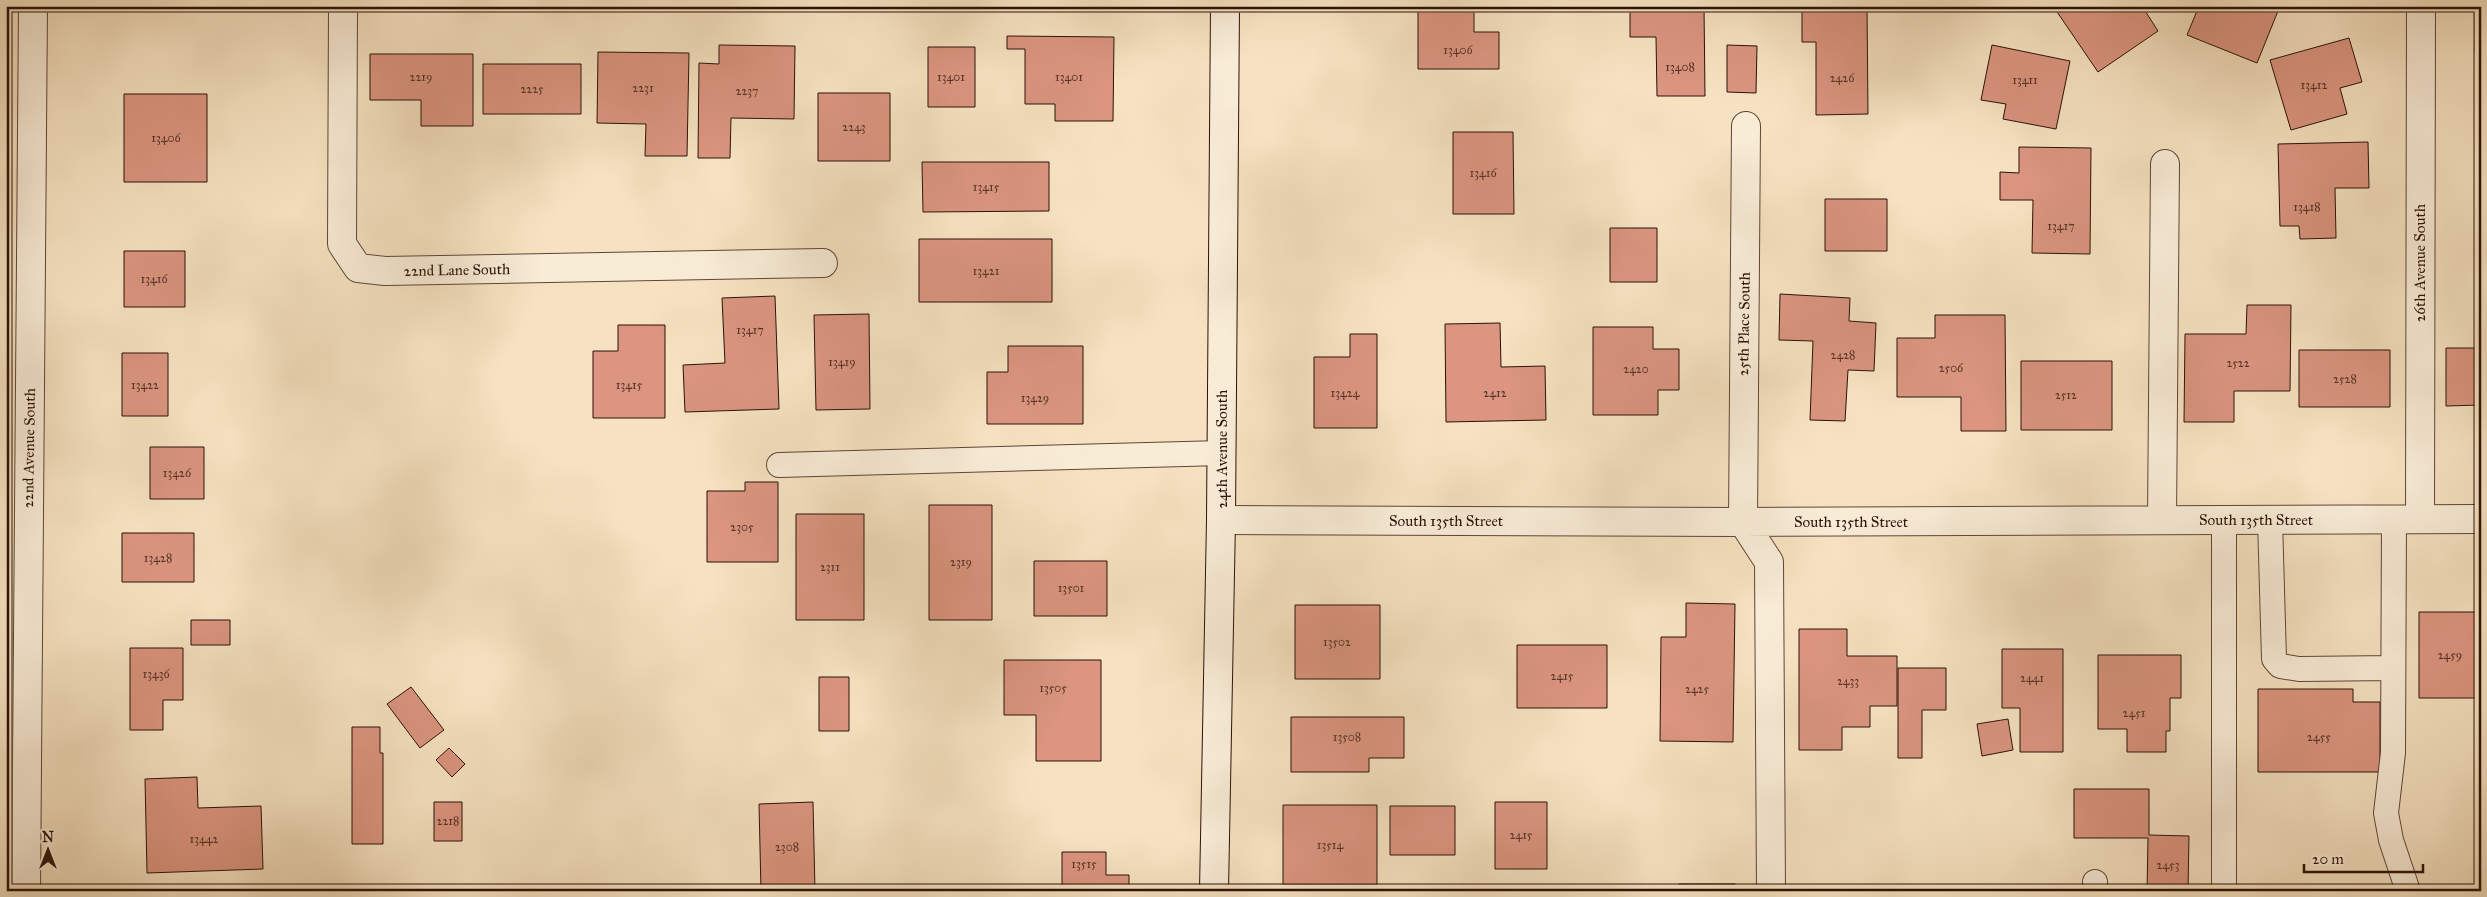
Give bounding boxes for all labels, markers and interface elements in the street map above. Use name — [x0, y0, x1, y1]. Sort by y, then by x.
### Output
house number: 13406 — [1443, 43, 1474, 57]
house number: 13408 — [1665, 60, 1695, 74]
house number: 2219 — [410, 70, 432, 84]
house number: 13401 — [937, 70, 965, 84]
house number: 13401 — [1055, 70, 1083, 84]
house number: 2426 — [1830, 71, 1855, 85]
house number: 13411 — [2012, 73, 2038, 87]
house number: 13412 — [2301, 78, 2328, 92]
house number: 2231 — [632, 81, 654, 95]
house number: 2225 — [520, 82, 544, 96]
house number: 2237 — [736, 84, 759, 98]
house number: 2243 — [842, 120, 866, 134]
house number: 13406 — [151, 131, 182, 145]
house number: 13416 — [1469, 166, 1497, 180]
house number: 13415 — [973, 180, 1000, 194]
house number: 13418 — [2293, 200, 2321, 214]
street label: 26th Avenue South — [2411, 203, 2429, 322]
house number: 13417 — [2047, 219, 2075, 233]
street label: 22nd Lane South — [404, 260, 511, 280]
house number: 13421 — [973, 264, 1000, 278]
street label: 25th Place South — [1734, 271, 1754, 376]
house number: 13416 — [140, 272, 168, 286]
house number: 13417 — [736, 323, 764, 337]
house number: 2428 — [1831, 348, 1855, 362]
house number: 13419 — [828, 355, 856, 369]
house number: 2522 — [2226, 356, 2250, 370]
house number: 2506 — [1939, 361, 1964, 375]
house number: 2420 — [1623, 362, 1649, 376]
house number: 2528 — [2333, 372, 2357, 386]
house number: 13422 — [131, 378, 159, 392]
house number: 13415 — [616, 378, 643, 392]
house number: 13424 — [1331, 386, 1360, 400]
house number: 2412 — [1483, 386, 1507, 400]
street label: 22nd Avenue South — [19, 387, 39, 508]
house number: 2512 — [2055, 388, 2077, 402]
street label: 24th Avenue South — [1213, 389, 1231, 508]
house number: 13429 — [1021, 391, 1049, 405]
house number: 13426 — [163, 466, 192, 480]
street label: South 135th Street — [2199, 511, 2314, 529]
street label: South 135th Street — [1389, 512, 1504, 530]
street label: South 135th Street — [1794, 513, 1909, 531]
house number: 2305 — [730, 520, 754, 534]
house number: 13428 — [144, 551, 172, 565]
house number: 2319 — [950, 555, 972, 569]
house number: 2311 — [820, 560, 840, 574]
house number: 13501 — [1058, 581, 1085, 595]
house number: 13502 — [1323, 635, 1351, 649]
house number: 2459 — [2438, 648, 2462, 662]
house number: 13436 — [142, 667, 170, 681]
house number: 2415 — [1551, 669, 1574, 683]
house number: 2441 — [2020, 671, 2044, 685]
house number: 2433 — [1837, 674, 1859, 688]
house number: 13505 — [1039, 681, 1067, 695]
house number: 2425 — [1685, 682, 1709, 696]
house number: 2451 — [2123, 706, 2146, 720]
house number: 13508 — [1333, 730, 1361, 744]
house number: 2455 — [2307, 730, 2331, 744]
house number: 2218 — [437, 814, 459, 828]
north arrow — [22, 824, 72, 874]
house number: 2415 — [1510, 828, 1533, 842]
text: N — [42, 829, 54, 846]
house number: 13442 — [190, 832, 218, 846]
house number: 13514 — [1317, 838, 1344, 852]
house number: 2308 — [775, 840, 799, 854]
scale bar — [2304, 842, 2423, 874]
text: 20 m — [2312, 850, 2344, 868]
house number: 13515 — [1071, 857, 1097, 871]
house number: 2453 — [2157, 858, 2180, 872]

